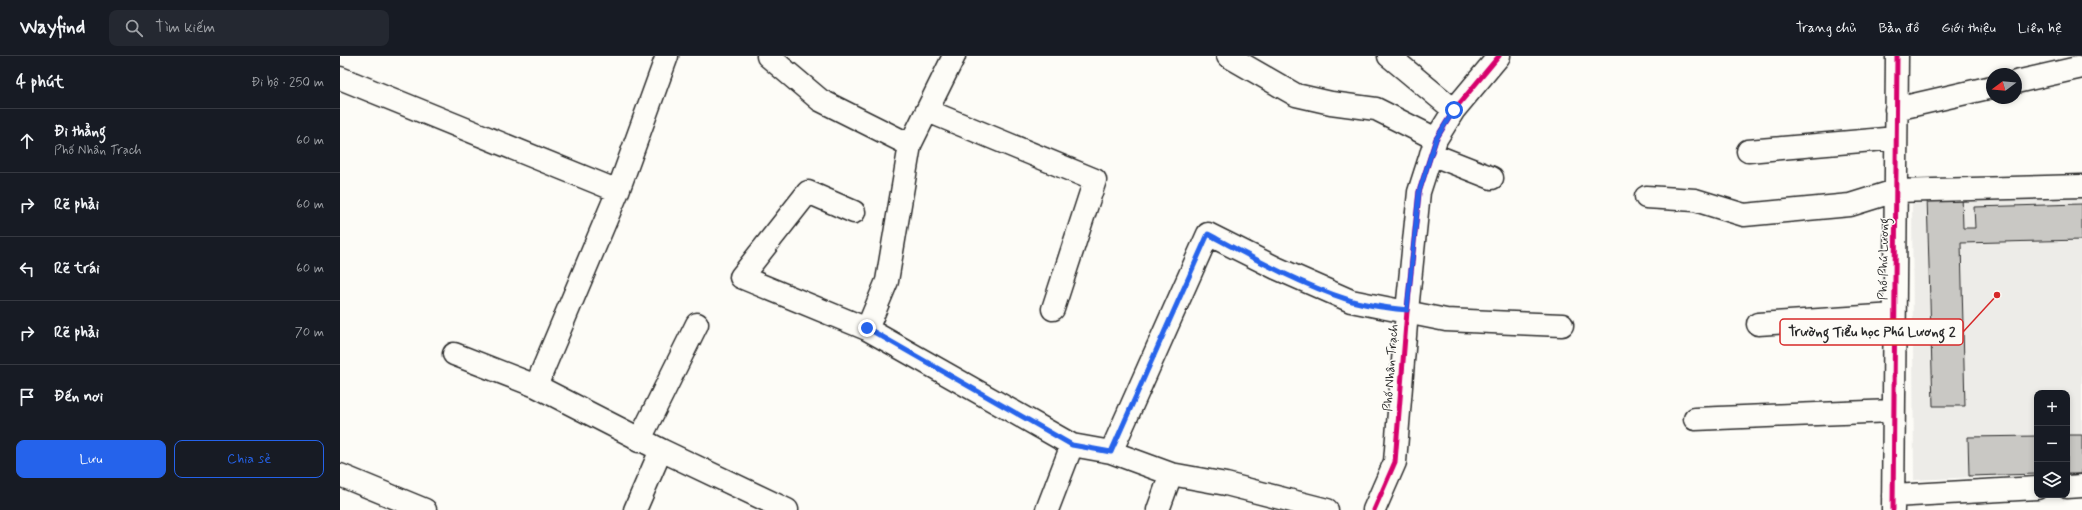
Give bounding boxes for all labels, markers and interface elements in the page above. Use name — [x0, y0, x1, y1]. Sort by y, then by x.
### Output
search box — [109, 10, 389, 46]
text: Wayfind — [20, 15, 85, 40]
icon: search — [123, 17, 145, 39]
text: Tìm kiếm — [155, 18, 215, 38]
text: Trang chủ — [1796, 19, 1856, 37]
text: Bản đồ — [1878, 19, 1919, 37]
text: Giới thiệu — [1941, 19, 1996, 37]
text: Liên hệ — [2018, 19, 2062, 37]
north arrow — [1986, 68, 2022, 104]
text: 4 phút — [16, 71, 64, 93]
text: Đi bộ · 250 m — [251, 74, 324, 91]
route start — [1445, 101, 1463, 119]
text: Đi thẳng — [54, 122, 106, 142]
icon: ahead — [16, 130, 38, 152]
text: 60 m — [296, 132, 324, 149]
text: Phố Nhân Trạch — [54, 142, 141, 159]
icon: right — [16, 194, 38, 216]
text: Rẽ phải — [54, 195, 99, 215]
text: 60 m — [296, 196, 324, 213]
street label: Phố Phú Lương — [1875, 218, 1895, 300]
icon: left — [16, 258, 38, 280]
text: Rẽ trái — [54, 259, 100, 279]
text: 60 m — [296, 260, 324, 277]
route end — [858, 319, 876, 337]
callout: Trường Tiểu học Phú Lương 2 — [1780, 319, 1963, 345]
icon: right — [16, 322, 38, 344]
text: Rẽ phải — [54, 323, 99, 343]
text: Trường Tiểu học Phú Lương 2 — [1788, 323, 1956, 344]
text: 70 m — [295, 324, 324, 341]
street label: Phố Nhân Trạch — [1379, 324, 1403, 412]
icon: arrive — [16, 386, 38, 408]
text: Đến nơi — [54, 387, 103, 407]
map controls — [2034, 390, 2070, 498]
button: + — [2034, 390, 2070, 426]
button: − — [2034, 426, 2070, 462]
button: Lưu — [16, 440, 166, 478]
button: Chia sẻ — [174, 440, 324, 478]
button: layers — [2034, 462, 2070, 498]

